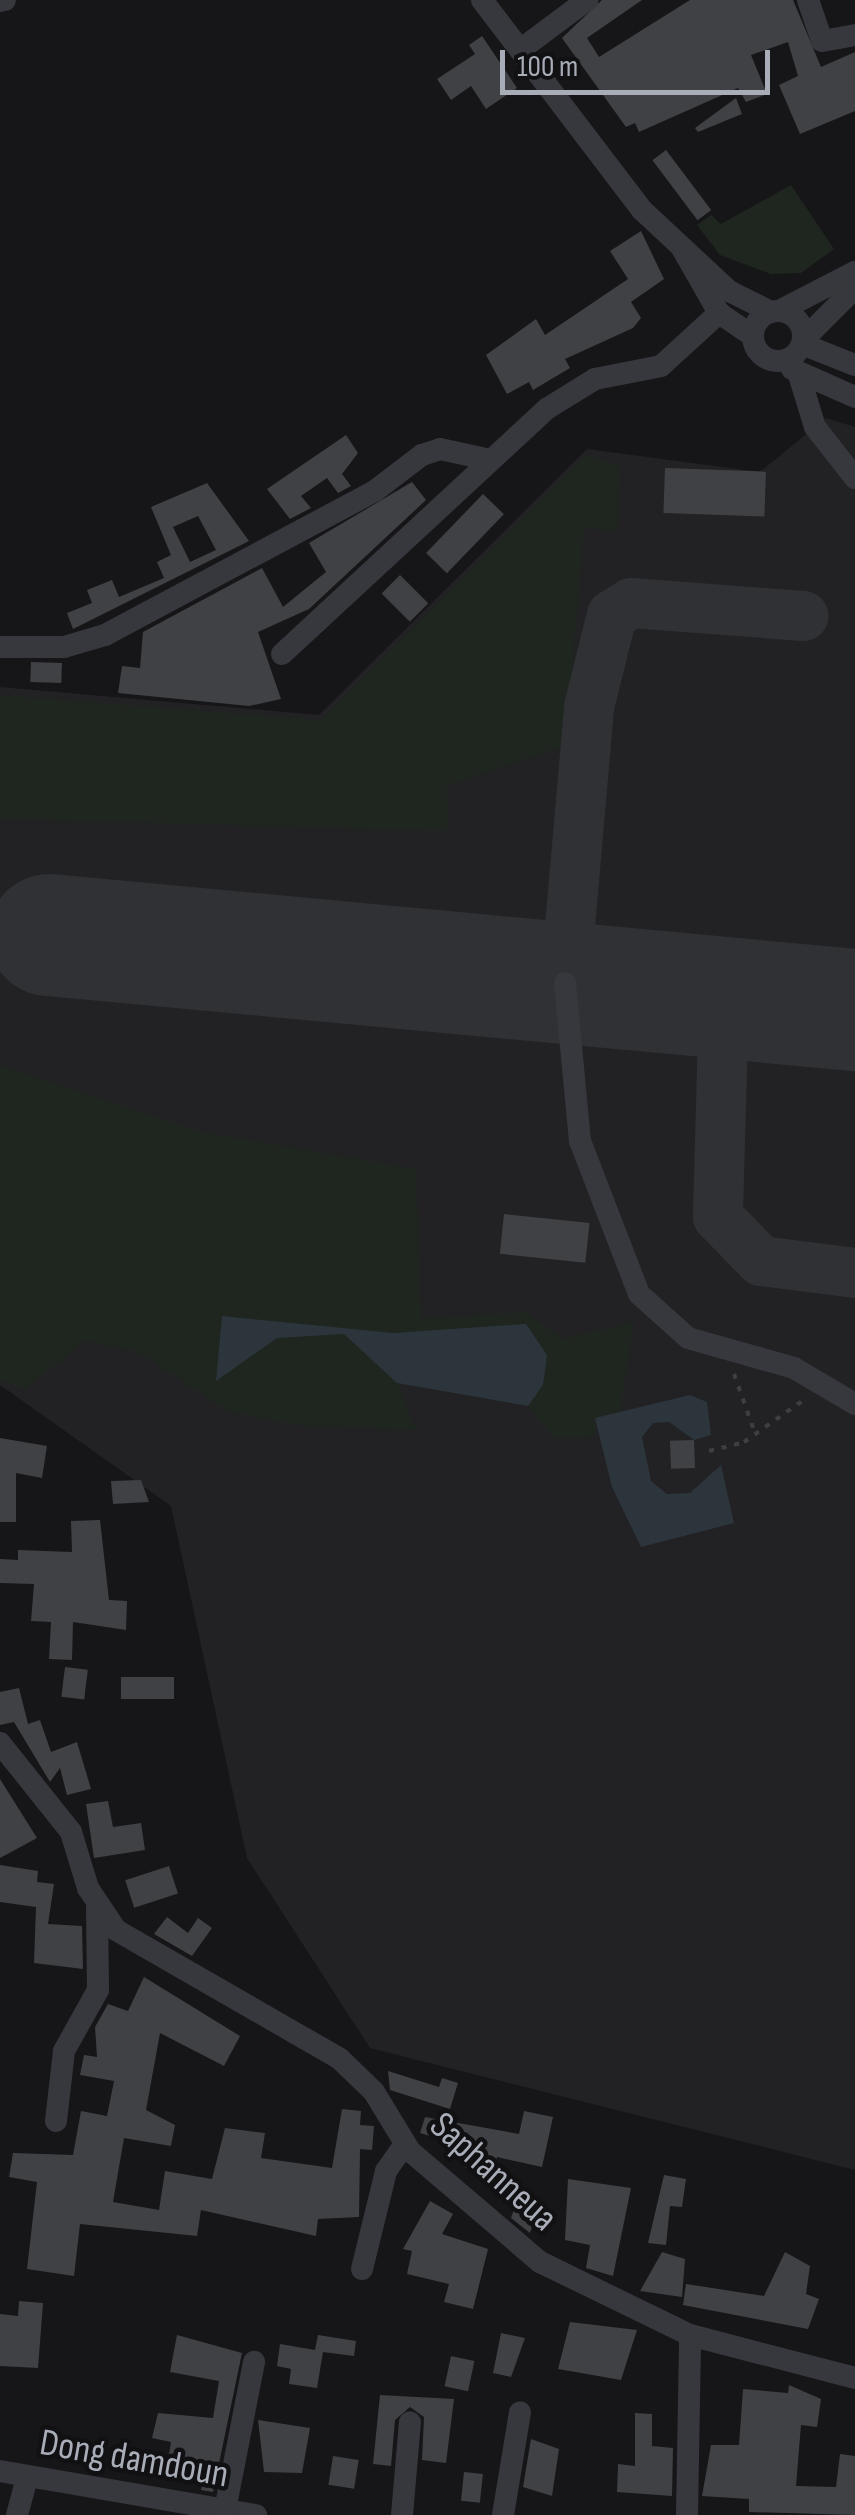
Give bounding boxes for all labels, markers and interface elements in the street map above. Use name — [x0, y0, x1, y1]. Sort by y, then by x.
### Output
scale bar — [505, 30, 775, 92]
text: 100 m — [517, 49, 578, 85]
street label: Saphanneua — [420, 2103, 566, 2241]
street label: Dong damdoun — [36, 2420, 232, 2498]

